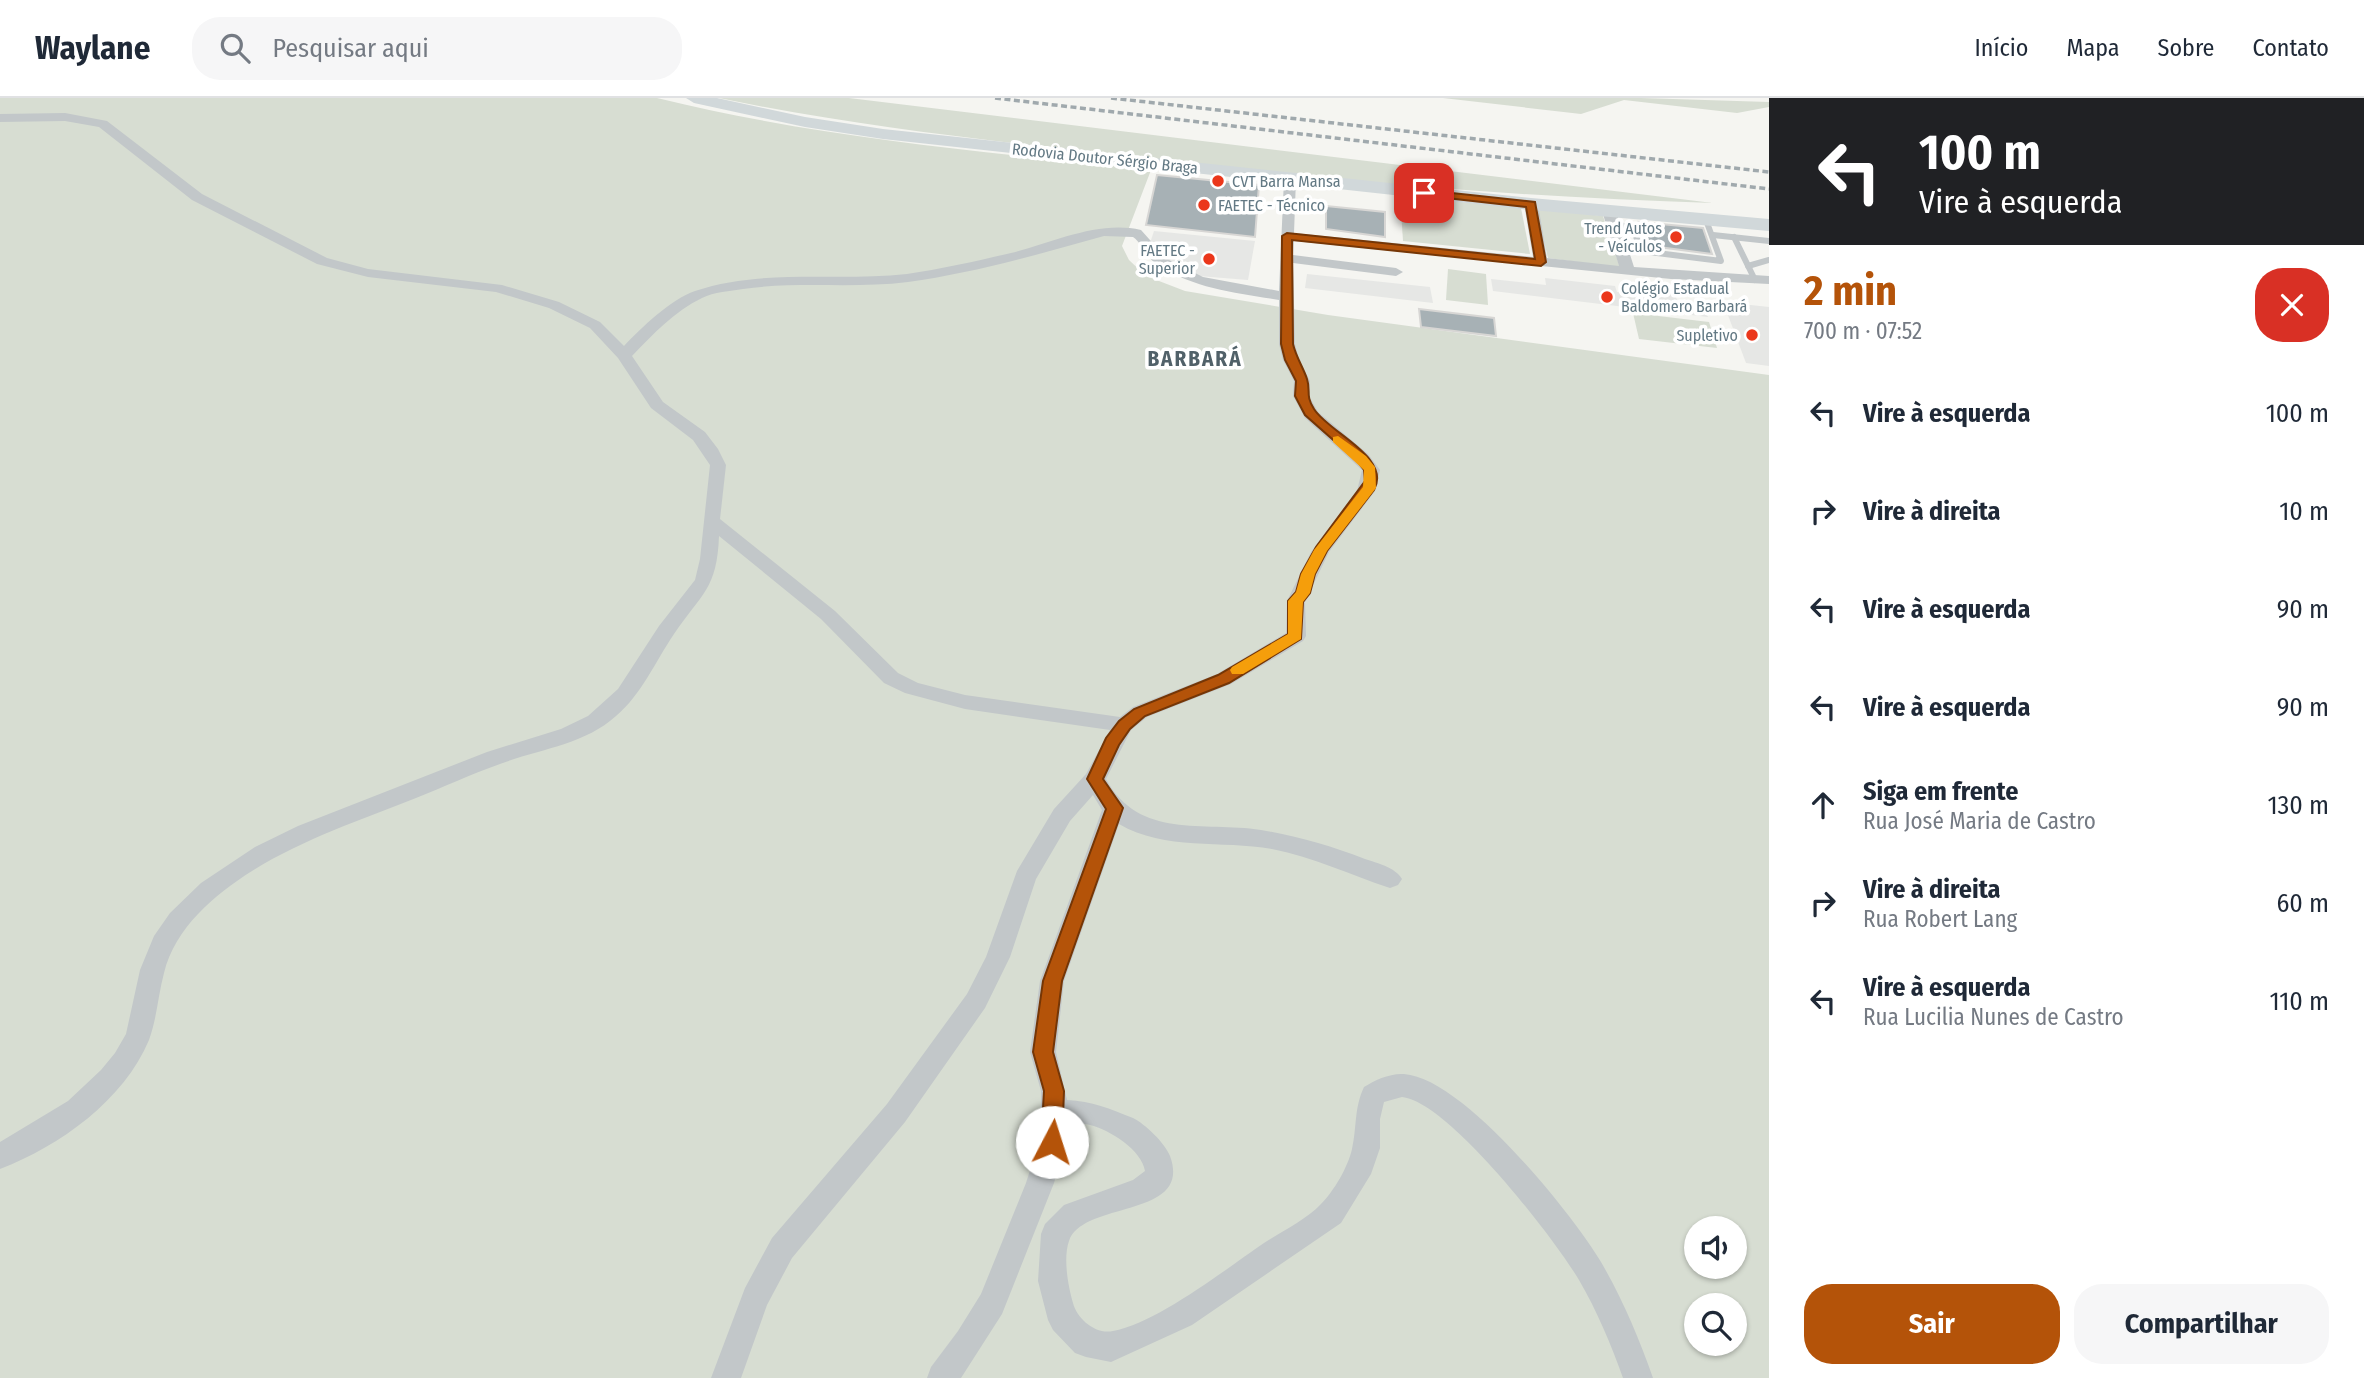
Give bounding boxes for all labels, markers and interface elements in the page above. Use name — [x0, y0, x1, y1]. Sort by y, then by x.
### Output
search box — [192, 17, 682, 80]
text: Waylane — [35, 28, 150, 68]
icon: search — [216, 29, 254, 67]
text: Pesquisar aqui — [272, 33, 429, 64]
text: Início — [1975, 34, 2028, 62]
text: Mapa — [2066, 34, 2120, 62]
text: Sobre — [2158, 34, 2214, 62]
text: Contato — [2252, 34, 2329, 62]
text: 100 m — [1919, 123, 2041, 182]
icon: left — [1804, 126, 1895, 217]
street label: Rodovia Doutor Sérgio Braga — [1011, 139, 1199, 178]
pin — [1394, 163, 1454, 223]
place label: CVT Barra Mansa — [1232, 172, 1341, 191]
marker: CVT Barra Mansa — [1210, 173, 1226, 189]
icon: arrive — [1405, 174, 1443, 212]
text: Vire à esquerda — [1919, 183, 2122, 221]
place label: FAETEC - Técnico — [1218, 196, 1325, 215]
marker: FAETEC - Técnico — [1196, 197, 1212, 213]
place label: Trend Autos - Veículos — [1584, 219, 1662, 256]
marker: Trend Autos - Veículos — [1668, 229, 1684, 245]
place label: FAETEC - Superior — [1139, 241, 1195, 278]
marker: FAETEC - Superior — [1201, 251, 1217, 267]
text: 2 min — [1804, 266, 1897, 316]
button: close — [2255, 268, 2329, 342]
place label: Colégio Estadual Baldomero Barbará — [1621, 279, 1748, 316]
marker: Colégio Estadual Baldomero Barbará — [1599, 289, 1615, 305]
text: 700 m · 07:52 — [1804, 317, 1922, 345]
place label: Supletivo — [1676, 326, 1738, 345]
marker: Supletivo — [1744, 327, 1760, 343]
district label: BARBARÁ — [1147, 345, 1243, 372]
icon: left — [1804, 394, 1842, 432]
text: Vire à esquerda — [1863, 398, 2030, 429]
text: 100 m — [2266, 398, 2329, 429]
icon: right — [1804, 492, 1842, 530]
text: Vire à direita — [1863, 496, 2001, 527]
text: 10 m — [2279, 496, 2329, 527]
icon: left — [1804, 590, 1842, 628]
text: Vire à esquerda — [1863, 594, 2030, 625]
text: 90 m — [2277, 594, 2329, 625]
icon: left — [1804, 688, 1842, 726]
text: Vire à esquerda — [1863, 692, 2030, 723]
text: 90 m — [2277, 692, 2329, 723]
text: Siga em frente — [1863, 776, 2018, 807]
icon: ahead — [1804, 786, 1842, 824]
text: 130 m — [2267, 790, 2329, 821]
text: Rua José Maria de Castro — [1863, 807, 2096, 835]
text: Vire à direita — [1863, 874, 2001, 905]
icon: right — [1804, 884, 1842, 922]
text: 60 m — [2276, 888, 2329, 919]
text: Rua Robert Lang — [1863, 905, 2017, 933]
text: Vire à esquerda — [1863, 972, 2030, 1003]
icon: left — [1804, 982, 1842, 1020]
text: 110 m — [2269, 986, 2329, 1017]
text: Rua Lucilia Nunes de Castro — [1863, 1003, 2123, 1031]
position arrow — [1015, 1105, 1089, 1179]
map controls — [1684, 1216, 1747, 1356]
button: sound — [1684, 1216, 1747, 1279]
button: Sair — [1804, 1284, 2060, 1364]
button: Compartilhar — [2074, 1284, 2329, 1364]
button: search — [1684, 1293, 1747, 1356]

